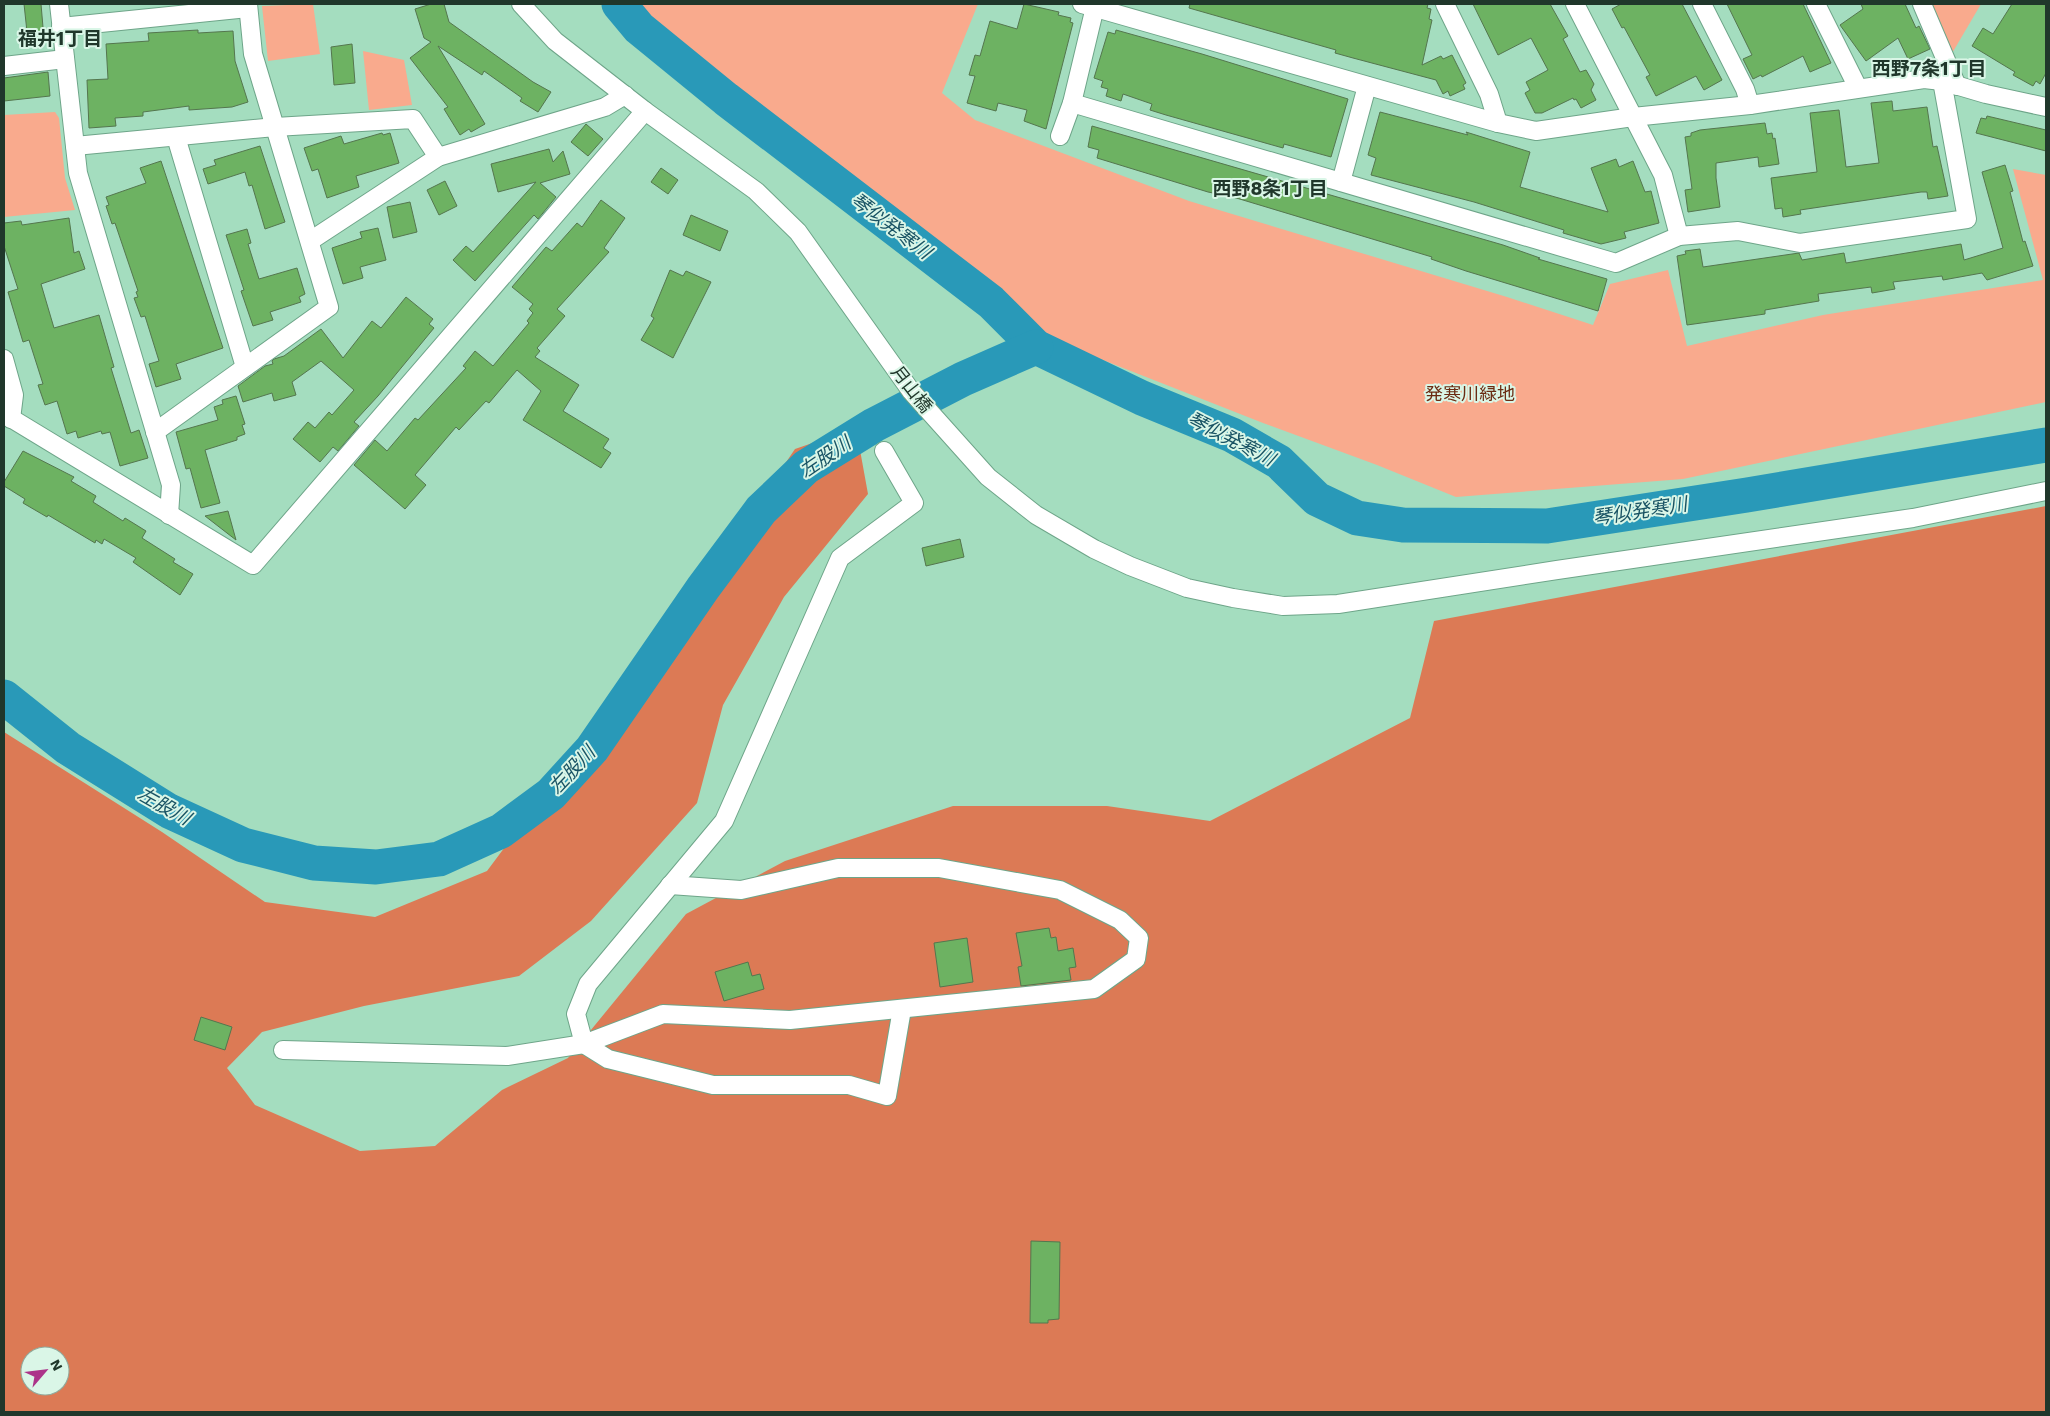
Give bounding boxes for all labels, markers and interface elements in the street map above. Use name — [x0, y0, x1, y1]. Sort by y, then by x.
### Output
district label: 福井1丁目 — [18, 27, 102, 50]
district label: 西野7条1丁目 — [1872, 57, 1986, 80]
district label: 西野8条1丁目 — [1212, 177, 1328, 200]
water label: 琴似発寒川 — [846, 188, 937, 265]
street label: 月山橋 — [887, 361, 937, 417]
park label: 発寒川緑地 — [1425, 383, 1515, 404]
water label: 琴似発寒川 — [1183, 407, 1280, 472]
water label: 左股川 — [795, 430, 857, 482]
water label: 琴似発寒川 — [1591, 492, 1691, 530]
water label: 左股川 — [544, 740, 601, 799]
water label: 左股川 — [133, 782, 196, 831]
north arrow — [20, 1346, 70, 1396]
text: N — [47, 1357, 66, 1373]

